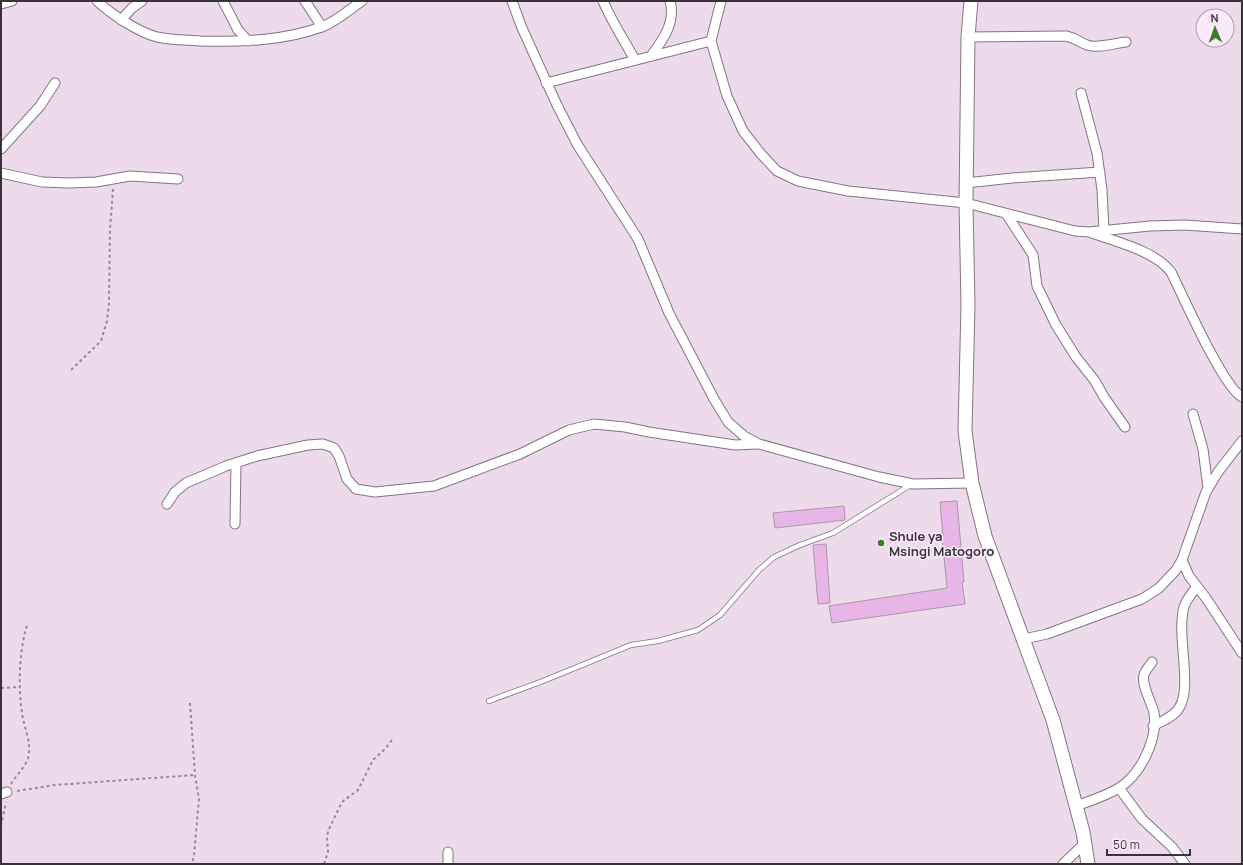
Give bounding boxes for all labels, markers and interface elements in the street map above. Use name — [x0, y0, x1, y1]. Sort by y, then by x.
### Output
north arrow — [1195, 8, 1235, 48]
text: N — [1210, 10, 1219, 25]
place label: Shule ya Msingi Matogoro — [889, 527, 994, 560]
marker: Shule ya Msingi Matogoro — [876, 538, 886, 548]
scale bar — [1107, 831, 1190, 857]
text: 50 m — [1113, 836, 1140, 853]

